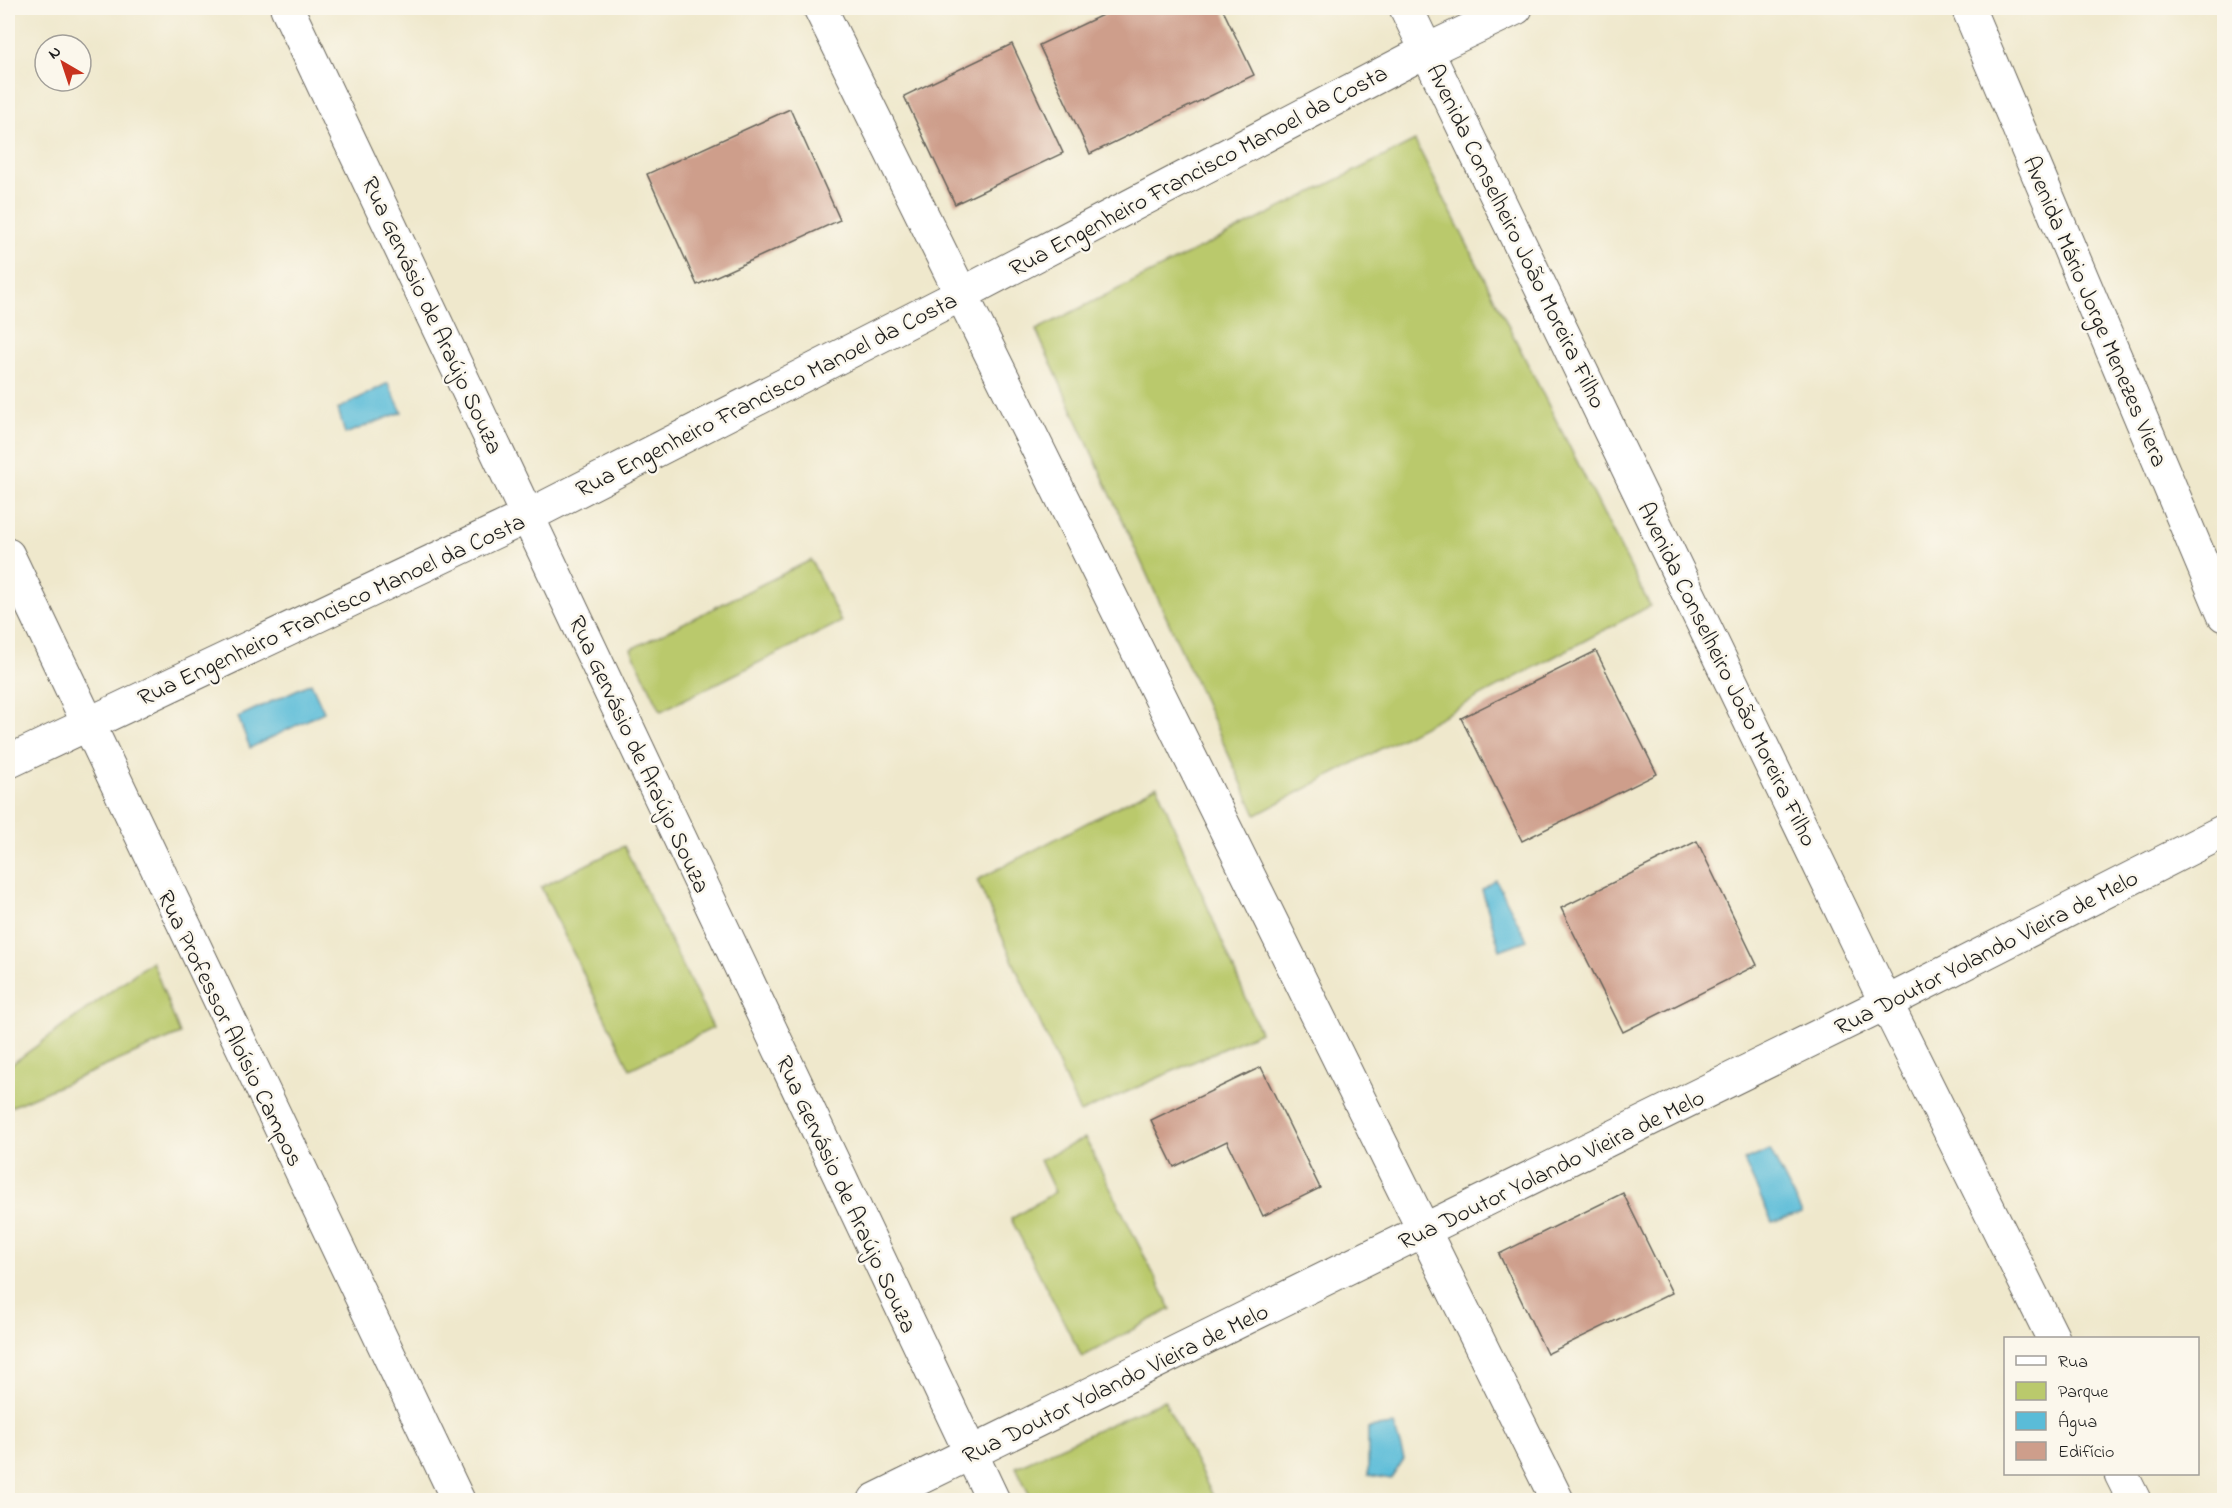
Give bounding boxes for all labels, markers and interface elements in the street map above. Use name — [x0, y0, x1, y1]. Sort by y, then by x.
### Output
north arrow — [33, 33, 93, 93]
text: N — [43, 40, 67, 66]
street label: Rua Engenheiro Francisco Manoel da Costa — [1004, 57, 1395, 287]
street label: Avenida Conselheiro João Moreira Filho — [1416, 59, 1614, 415]
street label: Avenida Mário Jorge Menezes Viera — [2012, 151, 2175, 473]
street label: Rua Gervásio de Araújo Souza — [351, 172, 511, 461]
street label: Rua Engenheiro Francisco Manoel da Costa — [570, 284, 964, 508]
street label: Avenida Conselheiro João Moreira Filho — [1627, 497, 1825, 853]
street label: Rua Engenheiro Francisco Manoel da Costa — [132, 506, 532, 717]
street label: Rua Gervásio de Araújo Souza — [558, 611, 718, 900]
street label: Rua Doutor Yolando Vieira de Melo — [1829, 862, 2145, 1046]
street label: Rua Professor Aloísio Campos — [146, 885, 311, 1173]
street label: Rua Gervásio de Araújo Souza — [765, 1051, 925, 1340]
street label: Rua Doutor Yolando Vieira de Melo — [1393, 1082, 1711, 1261]
street label: Rua Doutor Yolando Vieira de Melo — [957, 1296, 1275, 1475]
legend — [2004, 1337, 2199, 1475]
text: Rua — [2058, 1350, 2088, 1376]
text: Parque — [2058, 1380, 2109, 1406]
text: Água — [2058, 1410, 2097, 1437]
text: Edifício — [2058, 1440, 2114, 1466]

